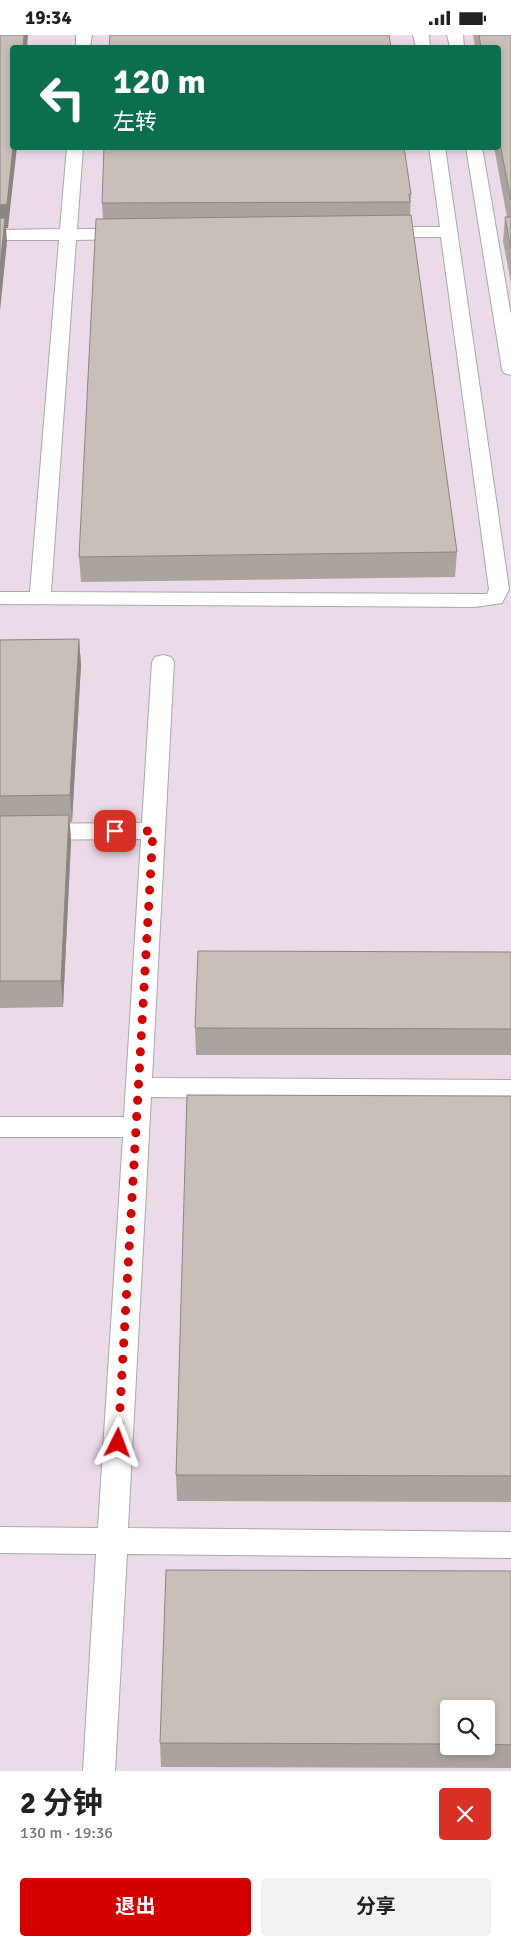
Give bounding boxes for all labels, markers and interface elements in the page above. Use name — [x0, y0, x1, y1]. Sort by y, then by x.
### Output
text: 19:34 — [25, 6, 72, 30]
text: 120 m — [113, 60, 206, 103]
icon: left — [30, 65, 95, 130]
text: 左转 — [113, 108, 157, 135]
pin — [94, 810, 136, 852]
icon: arrive — [101, 817, 129, 845]
position arrow — [91, 1416, 143, 1468]
map controls — [440, 1700, 495, 1755]
button: search — [440, 1700, 495, 1755]
text: 2 分钟 — [20, 1785, 103, 1822]
button: close — [439, 1788, 491, 1840]
text: 130 m · 19:36 — [20, 1823, 113, 1843]
button: 退出 — [20, 1878, 251, 1936]
button: 分享 — [261, 1878, 491, 1936]

